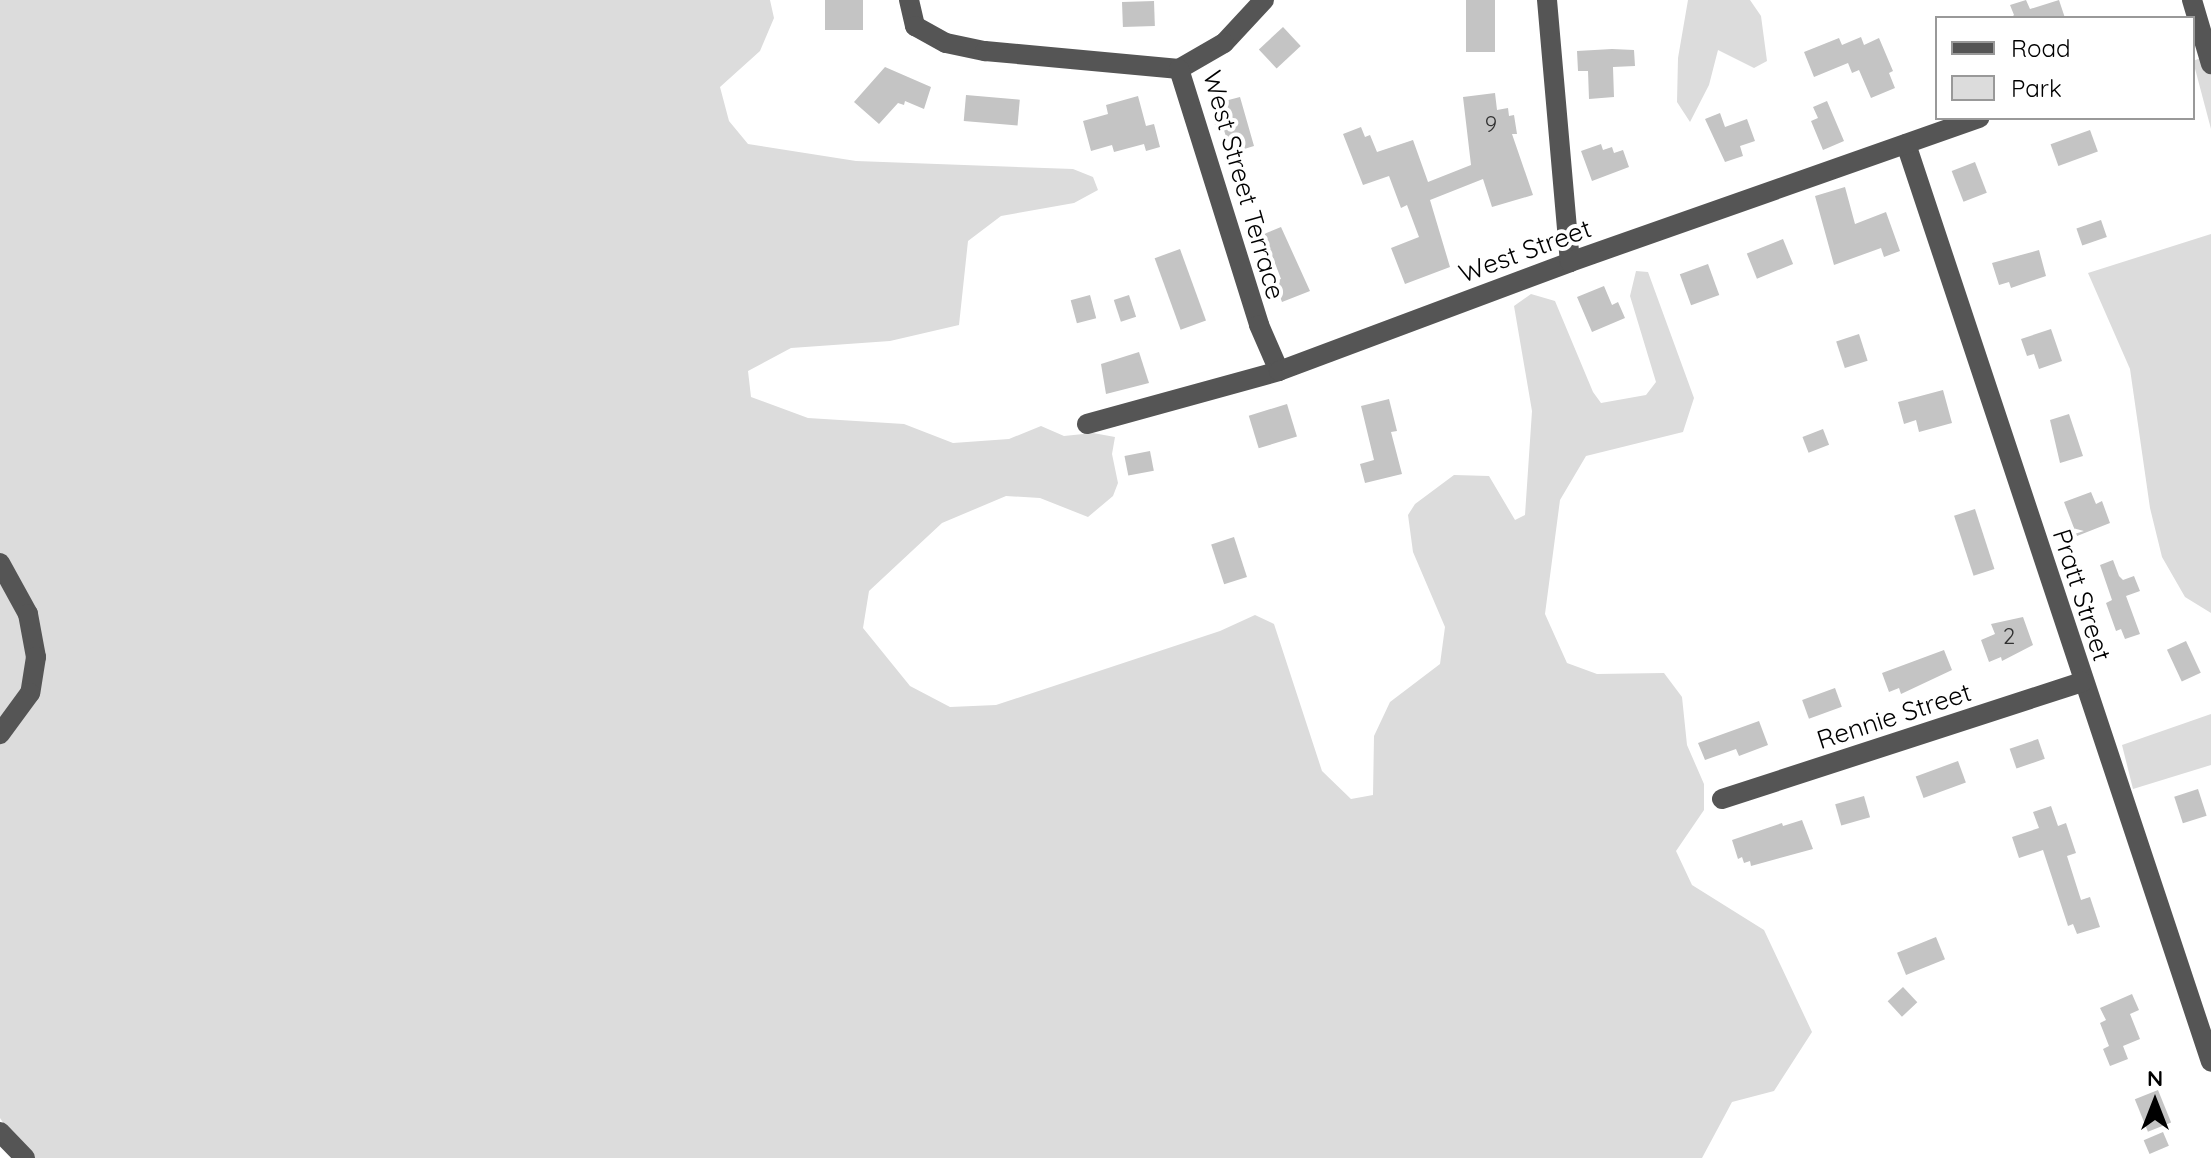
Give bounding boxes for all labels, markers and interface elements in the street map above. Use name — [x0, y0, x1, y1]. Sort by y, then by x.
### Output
legend — [1935, 16, 2195, 120]
text: Road — [2011, 33, 2071, 63]
street label: West Street Terrace — [1196, 67, 1292, 303]
text: Park — [2011, 73, 2062, 103]
house number: 9 — [1485, 112, 1497, 138]
street label: West Street — [1455, 213, 1595, 289]
street label: Pratt Street — [2046, 525, 2118, 665]
house number: 2 — [2003, 624, 2015, 650]
street label: Rennie Street — [1813, 676, 1975, 756]
north arrow — [2115, 1062, 2195, 1142]
text: N — [2147, 1064, 2163, 1092]

